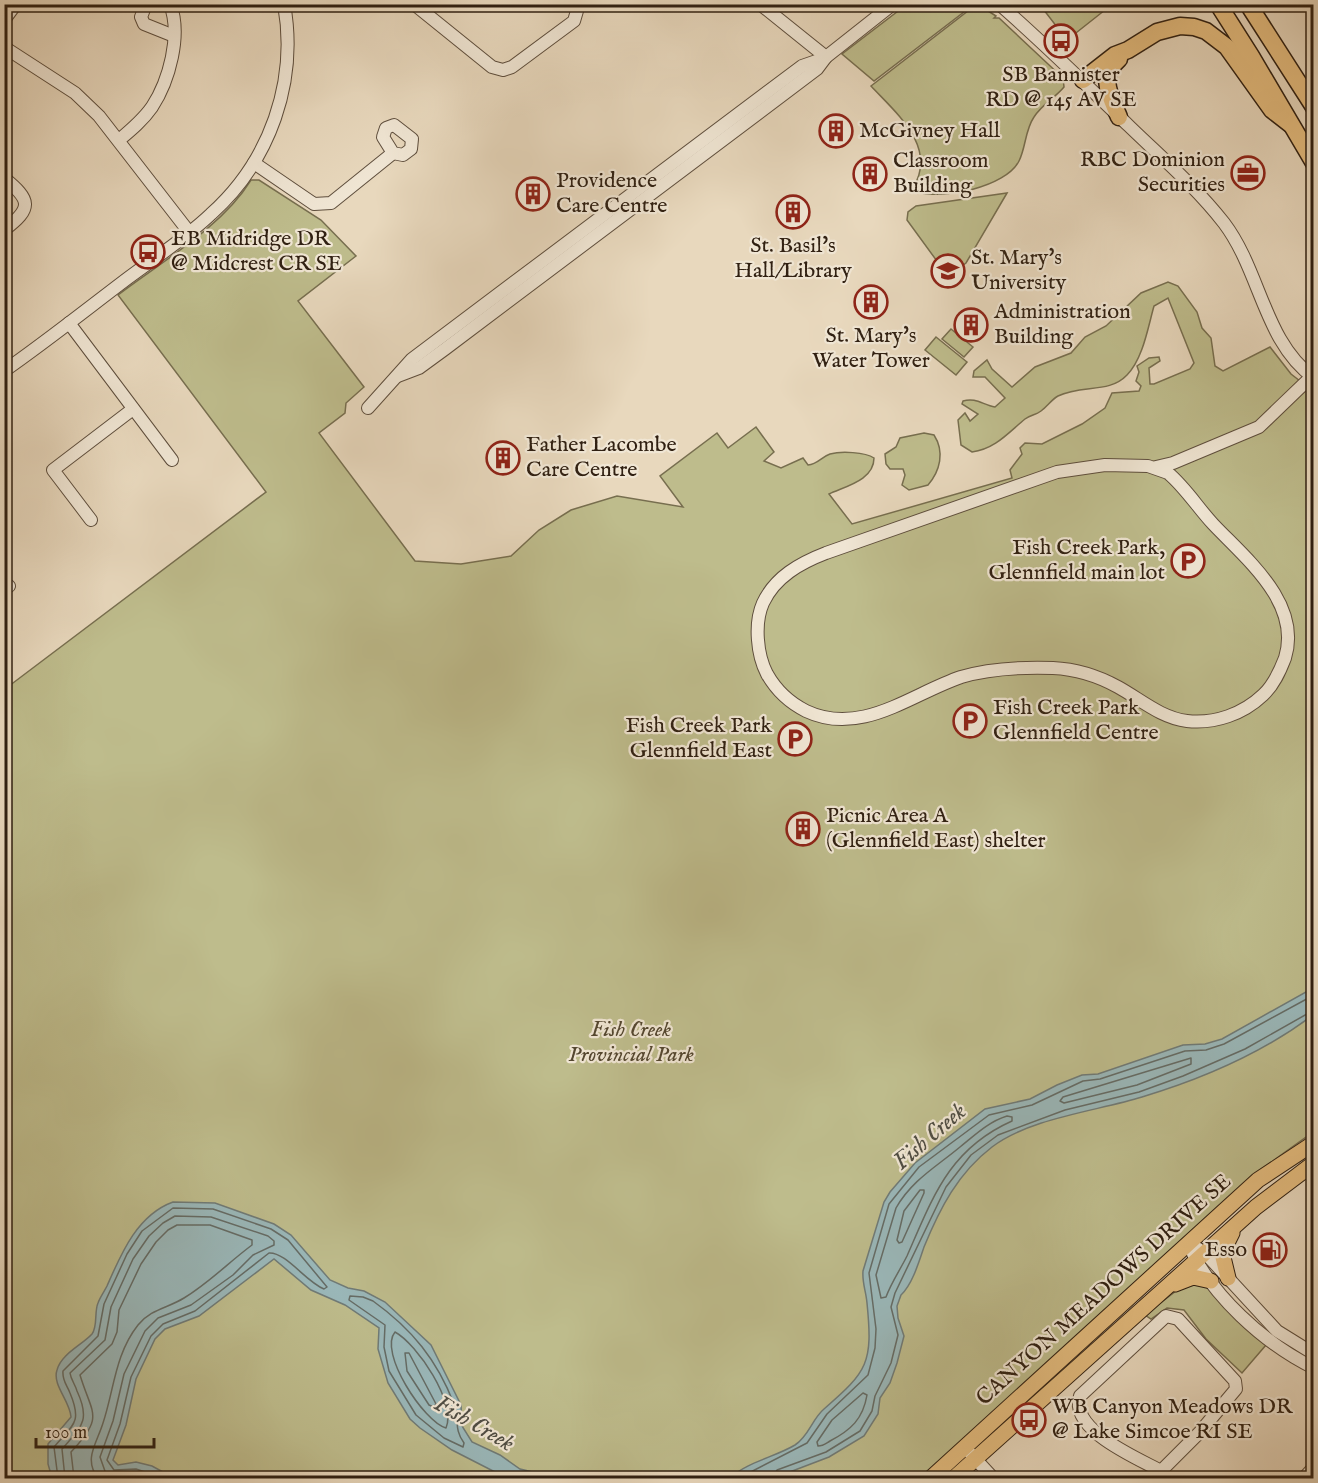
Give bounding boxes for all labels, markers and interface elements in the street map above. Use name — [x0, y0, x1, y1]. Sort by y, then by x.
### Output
bus stop icon: SB Bannister RD @ 145 AV SE — [1043, 23, 1079, 59]
place label: SB Bannister RD @ 145 AV SE — [985, 61, 1137, 114]
building icon: McGivney Hall — [818, 113, 854, 149]
place label: McGivney Hall — [859, 117, 1000, 145]
place label: RBC Dominion Securities — [1080, 146, 1225, 199]
place label: Classroom Building — [893, 147, 989, 200]
office icon: RBC Dominion Securities — [1230, 155, 1266, 191]
building icon: Classroom Building — [852, 156, 888, 192]
place label: Providence Care Centre — [556, 167, 667, 220]
building icon: Providence Care Centre — [515, 176, 551, 212]
building icon: St. Basil's Hall/Library — [775, 194, 811, 230]
place label: EB Midridge DR @ Midcrest CR SE — [171, 225, 342, 278]
place label: St. Basil's Hall/Library — [734, 232, 852, 285]
bus stop icon: EB Midridge DR @ Midcrest CR SE — [130, 234, 166, 270]
place label: St. Mary's University — [971, 244, 1066, 297]
school or university icon: St. Mary's University — [930, 253, 966, 289]
building icon: St. Mary's Water Tower — [853, 284, 889, 320]
place label: Administration Building — [993, 298, 1131, 351]
building icon: Administration Building — [953, 307, 989, 343]
place label: St. Mary's Water Tower — [812, 322, 930, 375]
place label: Father Lacombe Care Centre — [526, 431, 677, 484]
building icon: Father Lacombe Care Centre — [485, 440, 521, 476]
place label: Fish Creek Park, Glennfield main lot — [988, 534, 1165, 587]
parking icon: Fish Creek Park, Glennfield main lot — [1170, 543, 1206, 579]
place label: Fish Creek Park Glennfield Centre — [993, 694, 1159, 747]
parking icon: Fish Creek Park Glennfield Centre — [952, 703, 988, 739]
place label: Fish Creek Park Glennfield East — [626, 712, 772, 765]
parking icon: Fish Creek Park Glennfield East — [777, 721, 813, 757]
place label: Picnic Area A (Glennfield East) shelter — [826, 802, 1046, 855]
building icon: Picnic Area A (Glennfield East) shelter — [785, 811, 821, 847]
park label: Fish Creek Provincial Park — [568, 1016, 694, 1069]
water label: Fish Creek — [887, 1096, 974, 1177]
street label: CANYON MEADOWS DRIVE SE — [971, 1168, 1237, 1412]
fuel station icon: Esso — [1252, 1232, 1288, 1268]
place label: Esso — [1204, 1236, 1247, 1264]
water label: Fish Creek — [428, 1389, 520, 1460]
place label: WB Canyon Meadows DR @ Lake Simcoe RI SE — [1052, 1393, 1294, 1446]
bus stop icon: WB Canyon Meadows DR @ Lake Simcoe RI SE — [1011, 1402, 1047, 1438]
scale bar — [36, 1411, 154, 1449]
text: 100 m — [45, 1422, 87, 1445]

